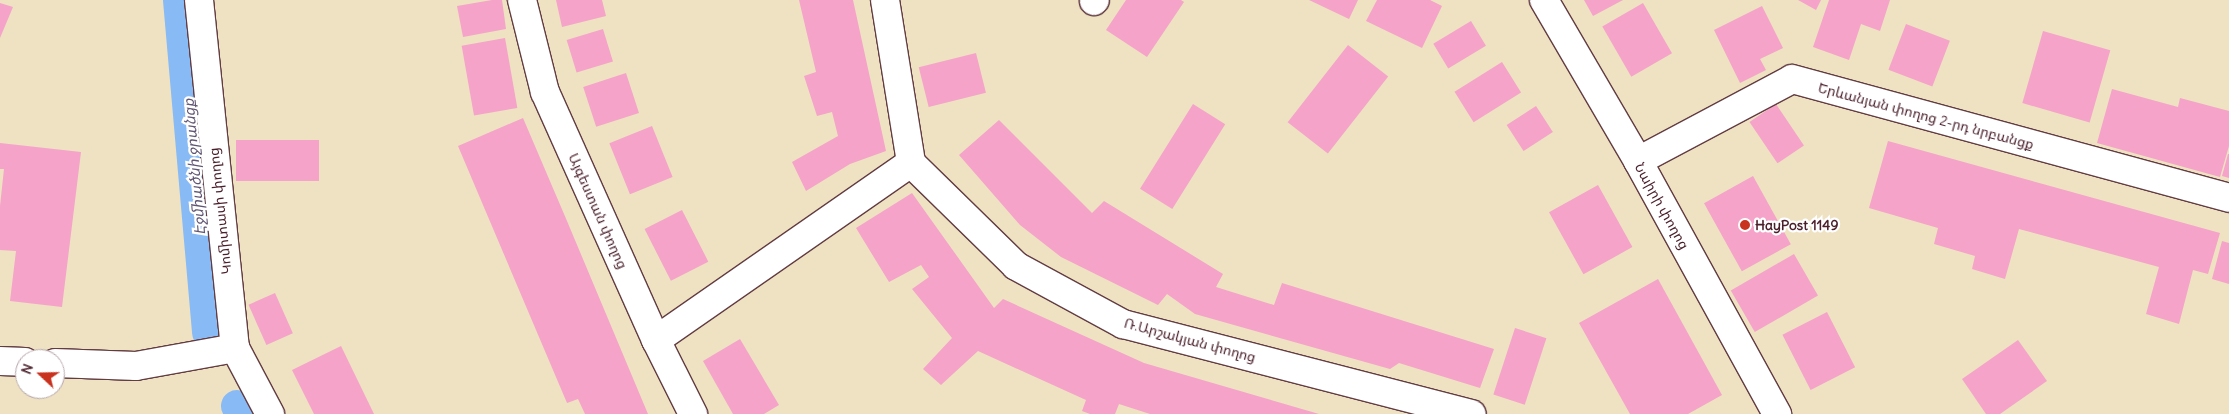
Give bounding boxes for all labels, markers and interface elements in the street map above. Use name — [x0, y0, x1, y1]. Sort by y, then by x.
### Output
street label: Երևանյան փողոց 2-րդ նրբանցք — [1816, 79, 2036, 153]
water label: Էջմիածնի ջրանցք — [179, 98, 209, 236]
street label: Կոմիտասի փողոց — [205, 147, 235, 275]
street label: Այգեստան փողոց — [565, 151, 631, 271]
street label: Նաիրի փողոց — [1631, 160, 1693, 252]
place label: HayPost 1149 — [1755, 217, 1838, 233]
marker: HayPost 1149 — [1739, 219, 1751, 231]
street label: Ռ.Արշակյան փողոց — [1122, 314, 1258, 366]
north arrow — [15, 349, 65, 399]
text: N — [17, 361, 37, 377]

